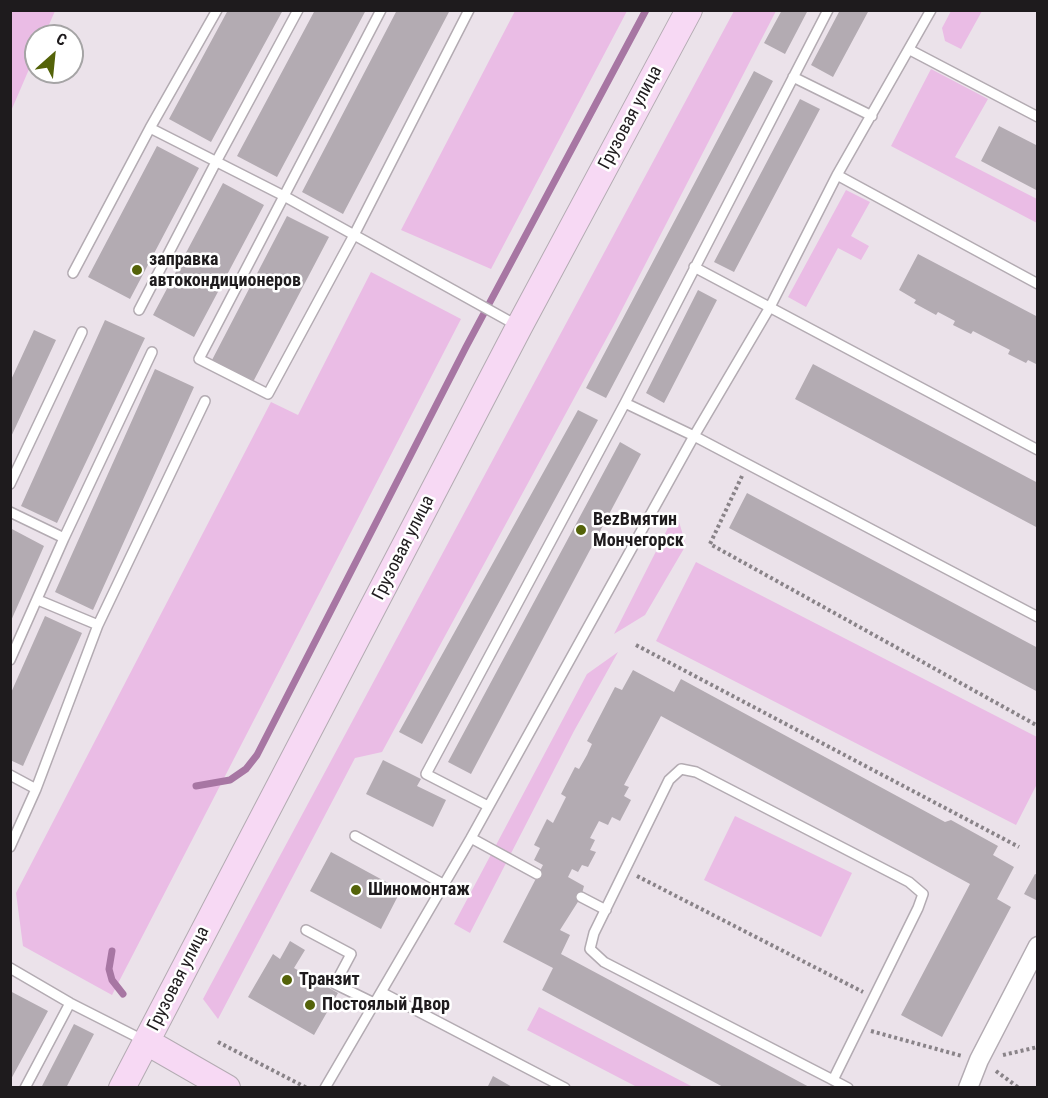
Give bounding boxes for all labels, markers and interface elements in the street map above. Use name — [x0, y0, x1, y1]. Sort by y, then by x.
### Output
north arrow — [24, 24, 84, 84]
text: С — [53, 29, 70, 50]
street label: Грузовая улица — [595, 62, 667, 174]
place label: заправка автокондиционеров — [149, 249, 301, 292]
marker: заправка автокондиционеров — [130, 263, 144, 277]
street label: Грузовая улица — [368, 492, 440, 604]
place label: BezВмятин Мончегорск — [593, 509, 684, 552]
marker: BezВмятин Мончегорск — [574, 523, 588, 537]
place label: Шиномонтаж — [368, 879, 470, 901]
marker: Шиномонтаж — [349, 883, 363, 897]
street label: Грузовая улица — [143, 923, 215, 1035]
place label: Транзит — [299, 969, 360, 991]
marker: Транзит — [280, 973, 294, 987]
place label: Постоялый Двор — [322, 994, 450, 1016]
marker: Постоялый Двор — [303, 998, 317, 1012]

